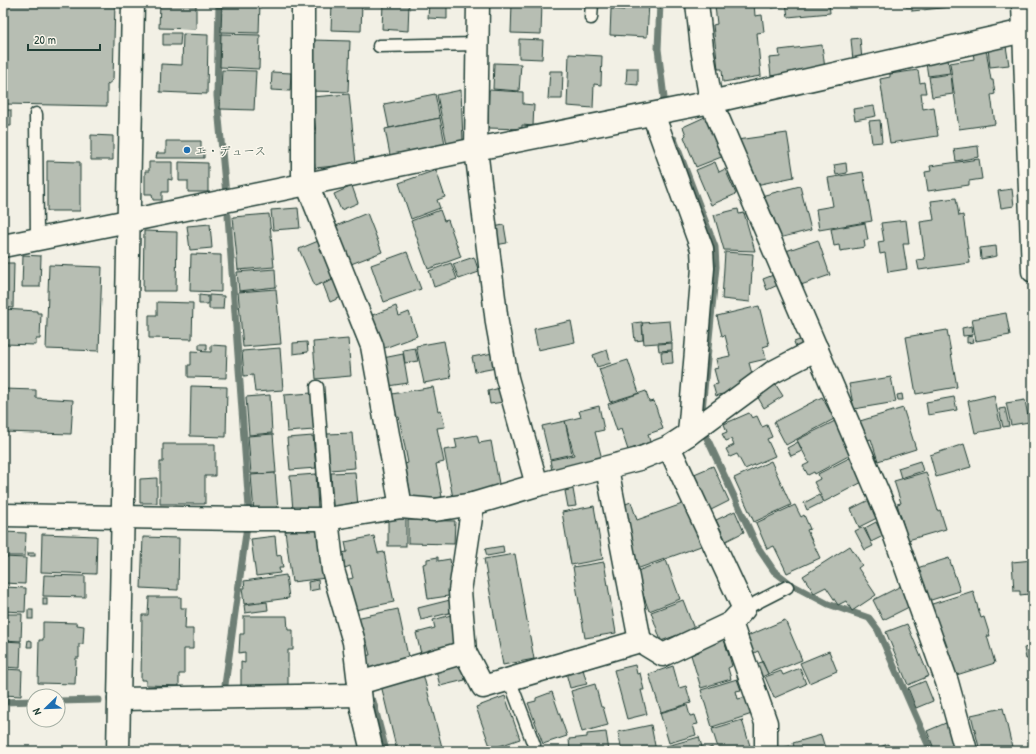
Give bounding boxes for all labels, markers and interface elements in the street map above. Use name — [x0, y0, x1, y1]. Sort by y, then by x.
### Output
scale bar — [28, 26, 100, 52]
text: 20 m — [34, 31, 56, 48]
place label: エ・デュース — [195, 142, 266, 159]
marker: エ・デュース — [182, 145, 192, 155]
north arrow — [26, 688, 66, 728]
text: N — [29, 706, 44, 717]

